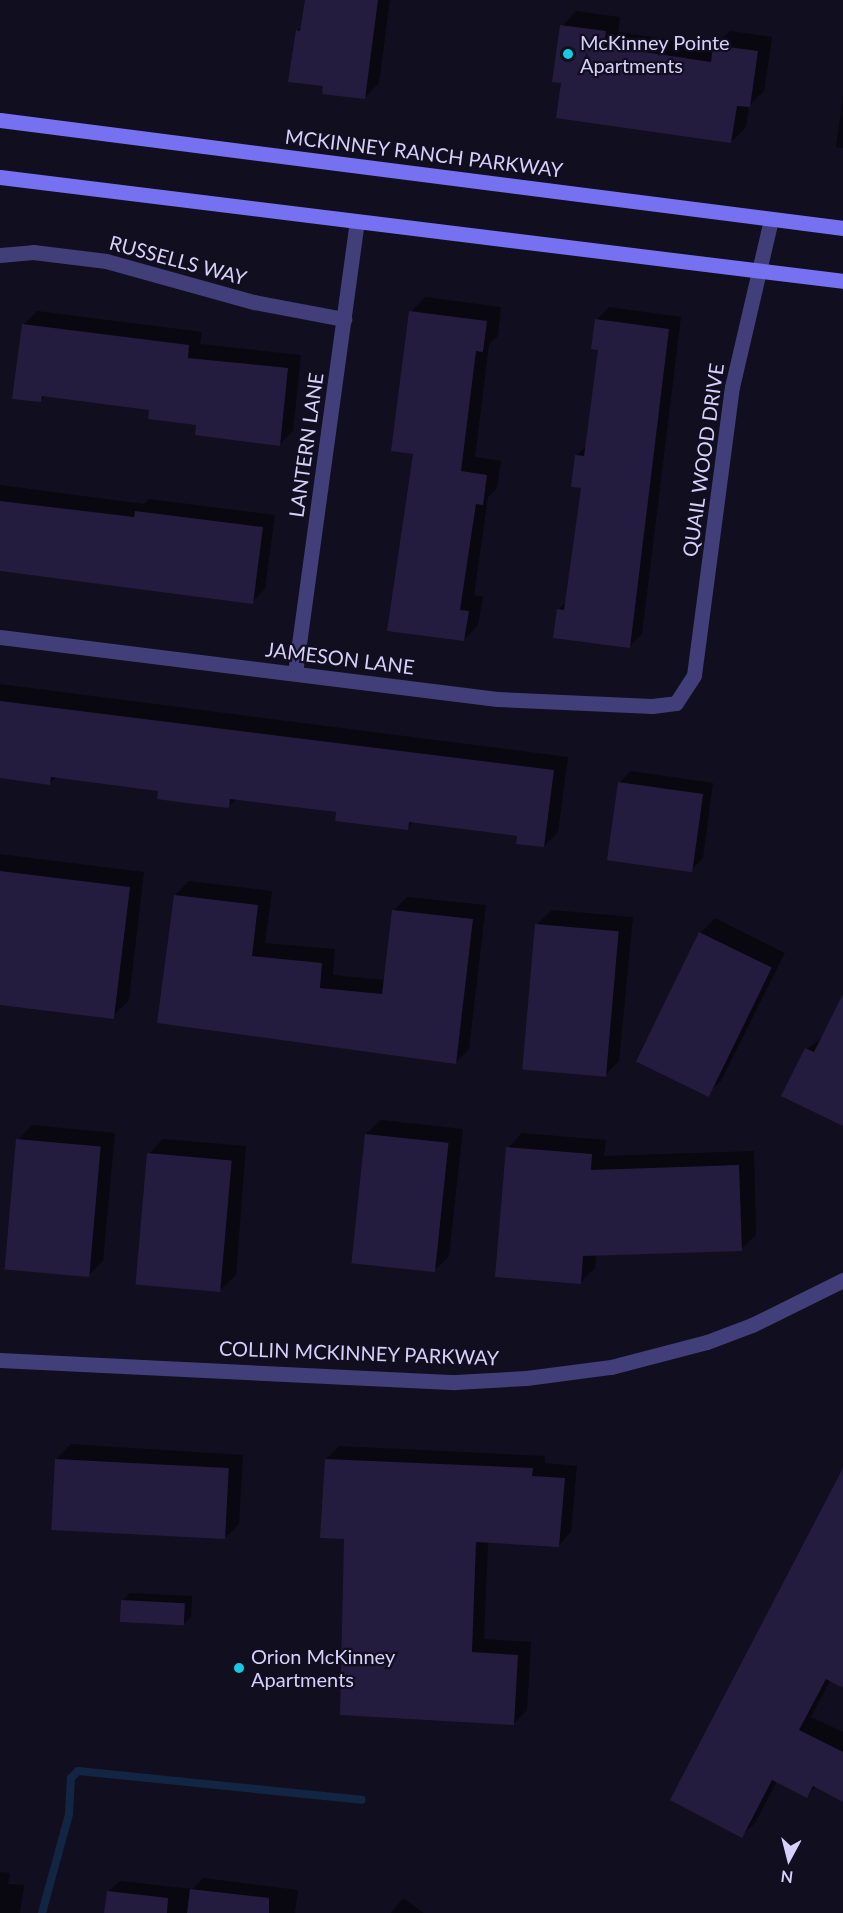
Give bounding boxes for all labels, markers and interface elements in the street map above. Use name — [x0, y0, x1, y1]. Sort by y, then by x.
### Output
place label: McKinney Pointe Apartments — [580, 30, 730, 77]
marker: McKinney Pointe Apartments — [561, 47, 575, 61]
street label: MCKINNEY RANCH PARKWAY — [283, 124, 565, 182]
street label: RUSSELLS WAY — [107, 230, 249, 290]
street label: QUAIL WOOD DRIVE — [677, 361, 729, 559]
street label: LANTERN LANE — [284, 371, 328, 519]
street label: JAMESON LANE — [264, 637, 416, 679]
street label: COLLIN MCKINNEY PARKWAY — [218, 1336, 500, 1370]
place label: Orion McKinney Apartments — [251, 1644, 395, 1691]
marker: Orion McKinney Apartments — [232, 1661, 246, 1675]
north arrow — [759, 1829, 819, 1889]
text: N — [779, 1867, 794, 1888]

